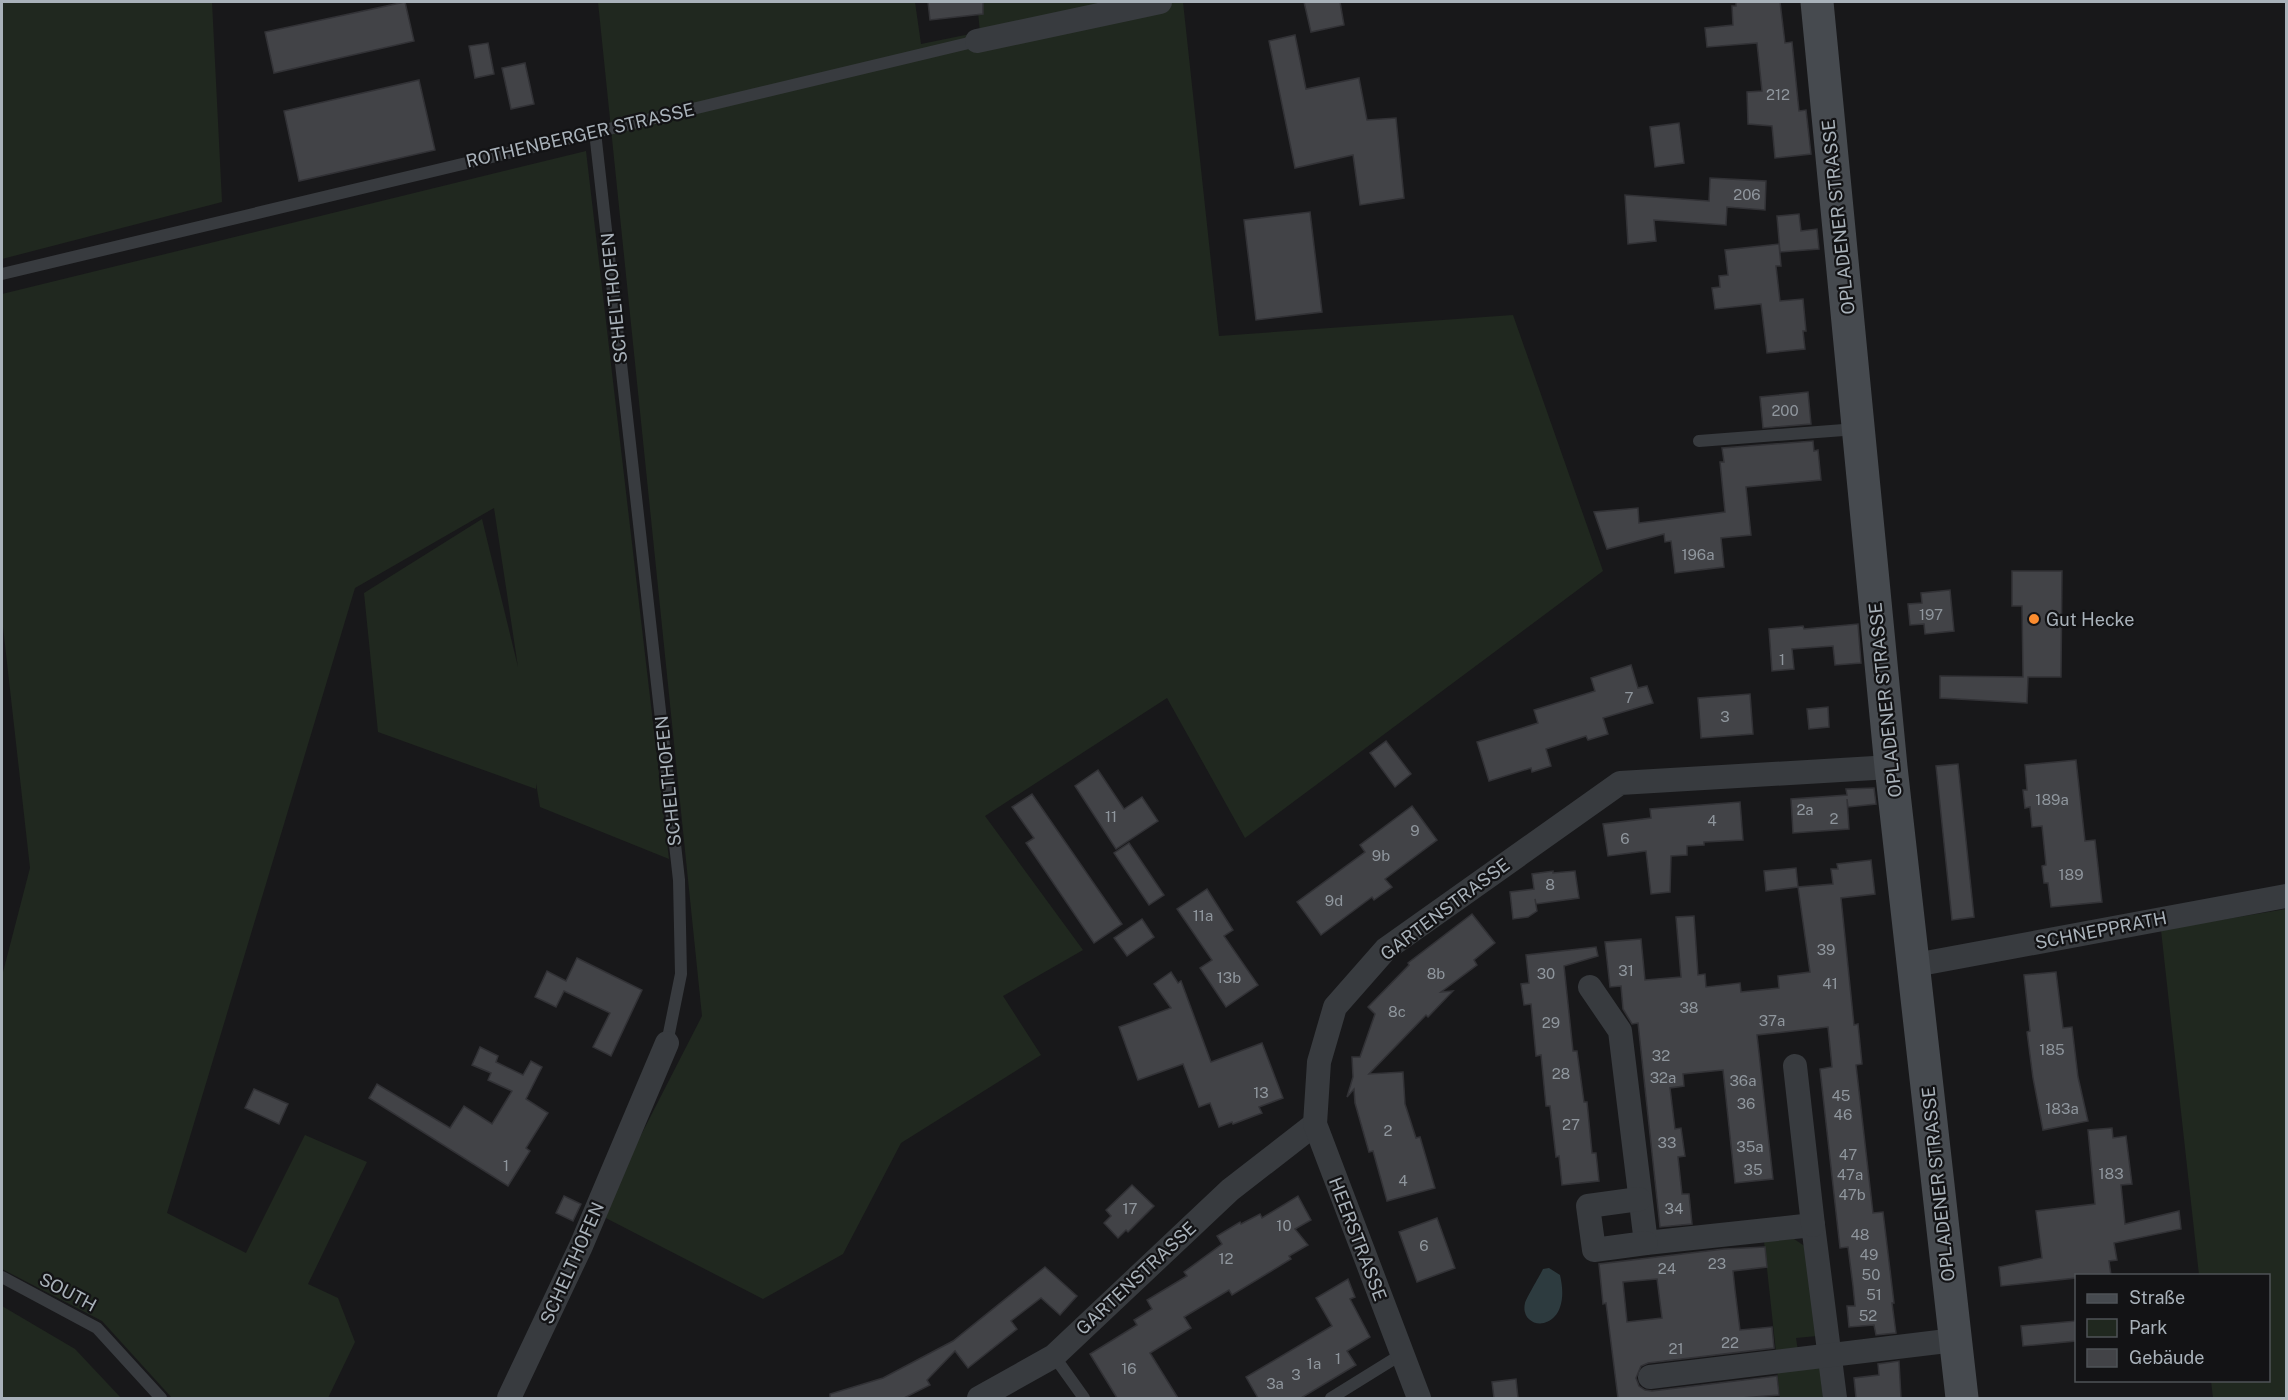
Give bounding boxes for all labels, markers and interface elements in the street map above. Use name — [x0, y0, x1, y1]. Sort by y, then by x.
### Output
house number: 212 — [1766, 86, 1790, 103]
street label: ROTHENBERGER STRASSE — [464, 98, 696, 172]
street label: OPLADENER STRASSE — [1817, 119, 1859, 315]
house number: 206 — [1733, 186, 1761, 203]
street label: SCHELTHOFEN — [597, 232, 631, 364]
house number: 200 — [1771, 402, 1799, 419]
house number: 196a — [1681, 546, 1715, 563]
street label: OPLADENER STRASSE — [1864, 602, 1906, 798]
house number: 197 — [1919, 606, 1943, 623]
place label: Gut Hecke — [2046, 609, 2134, 630]
marker: Gut Hecke — [2027, 612, 2041, 626]
house number: 1 — [1779, 651, 1785, 668]
house number: 7 — [1624, 689, 1634, 706]
house number: 3 — [1720, 708, 1730, 725]
street label: SCHELTHOFEN — [651, 715, 685, 847]
house number: 189a — [2035, 791, 2069, 808]
house number: 2a — [1796, 801, 1814, 818]
house number: 11 — [1105, 808, 1117, 825]
house number: 2 — [1830, 810, 1839, 827]
house number: 4 — [1707, 812, 1717, 829]
house number: 9 — [1410, 822, 1420, 839]
house number: 6 — [1620, 830, 1630, 847]
house number: 9b — [1372, 847, 1390, 864]
street label: GARTENSTRASSE — [1376, 854, 1514, 964]
house number: 189 — [2058, 866, 2084, 883]
house number: 8 — [1545, 876, 1555, 893]
house number: 9d — [1325, 892, 1343, 909]
house number: 11a — [1193, 907, 1213, 924]
street label: SCHNEPPRATH — [2033, 907, 2169, 953]
house number: 39 — [1817, 941, 1835, 958]
house number: 31 — [1618, 962, 1634, 979]
house number: 8b — [1427, 965, 1445, 982]
house number: 30 — [1537, 965, 1555, 982]
house number: 13b — [1217, 969, 1241, 986]
house number: 41 — [1822, 975, 1838, 992]
house number: 38 — [1679, 999, 1699, 1016]
house number: 8c — [1388, 1003, 1406, 1020]
house number: 37a — [1759, 1012, 1785, 1029]
house number: 29 — [1542, 1014, 1560, 1031]
house number: 185 — [2039, 1041, 2065, 1058]
house number: 32 — [1652, 1047, 1670, 1064]
house number: 28 — [1552, 1065, 1570, 1082]
house number: 32a — [1650, 1069, 1676, 1086]
house number: 36a — [1730, 1072, 1756, 1089]
house number: 13 — [1253, 1084, 1269, 1101]
street label: OPLADENER STRASSE — [1917, 1086, 1959, 1282]
house number: 45 — [1832, 1087, 1850, 1104]
house number: 36 — [1737, 1095, 1755, 1112]
house number: 183a — [2045, 1100, 2079, 1117]
house number: 46 — [1834, 1106, 1852, 1123]
house number: 27 — [1562, 1116, 1580, 1133]
house number: 2 — [1384, 1122, 1393, 1139]
house number: 33 — [1658, 1134, 1676, 1151]
house number: 35a — [1736, 1138, 1764, 1155]
house number: 47 — [1839, 1146, 1857, 1163]
house number: 1 — [503, 1157, 509, 1174]
house number: 35 — [1743, 1161, 1763, 1178]
house number: 183 — [2098, 1165, 2124, 1182]
house number: 47a — [1837, 1166, 1863, 1183]
house number: 4 — [1398, 1172, 1408, 1189]
street label: HEERSTRASSE — [1325, 1174, 1391, 1304]
house number: 47b — [1838, 1186, 1866, 1203]
street label: SCHELTHOFEN — [536, 1199, 608, 1327]
house number: 17 — [1122, 1200, 1138, 1217]
house number: 34 — [1665, 1200, 1683, 1217]
street label: GARTENSTRASSE — [1072, 1217, 1200, 1339]
house number: 10 — [1276, 1217, 1292, 1234]
house number: 48 — [1850, 1226, 1870, 1243]
house number: 6 — [1419, 1237, 1429, 1254]
house number: 49 — [1860, 1246, 1878, 1263]
house number: 12 — [1218, 1250, 1234, 1267]
house number: 23 — [1708, 1255, 1726, 1272]
house number: 24 — [1658, 1260, 1676, 1277]
house number: 50 — [1862, 1266, 1880, 1283]
street label: SOUTH — [36, 1268, 100, 1316]
legend — [2075, 1274, 2270, 1382]
house number: 51 — [1866, 1286, 1882, 1303]
text: Straße — [2129, 1287, 2185, 1308]
house number: 52 — [1859, 1307, 1877, 1324]
text: Park — [2129, 1317, 2167, 1338]
house number: 22 — [1721, 1334, 1739, 1351]
house number: 21 — [1668, 1340, 1684, 1357]
text: Gebäude — [2129, 1347, 2204, 1368]
house number: 1 — [1335, 1350, 1341, 1367]
house number: 1a — [1307, 1355, 1321, 1372]
house number: 16 — [1121, 1360, 1137, 1377]
house number: 3 — [1291, 1366, 1301, 1383]
house number: 3a — [1266, 1375, 1284, 1392]

